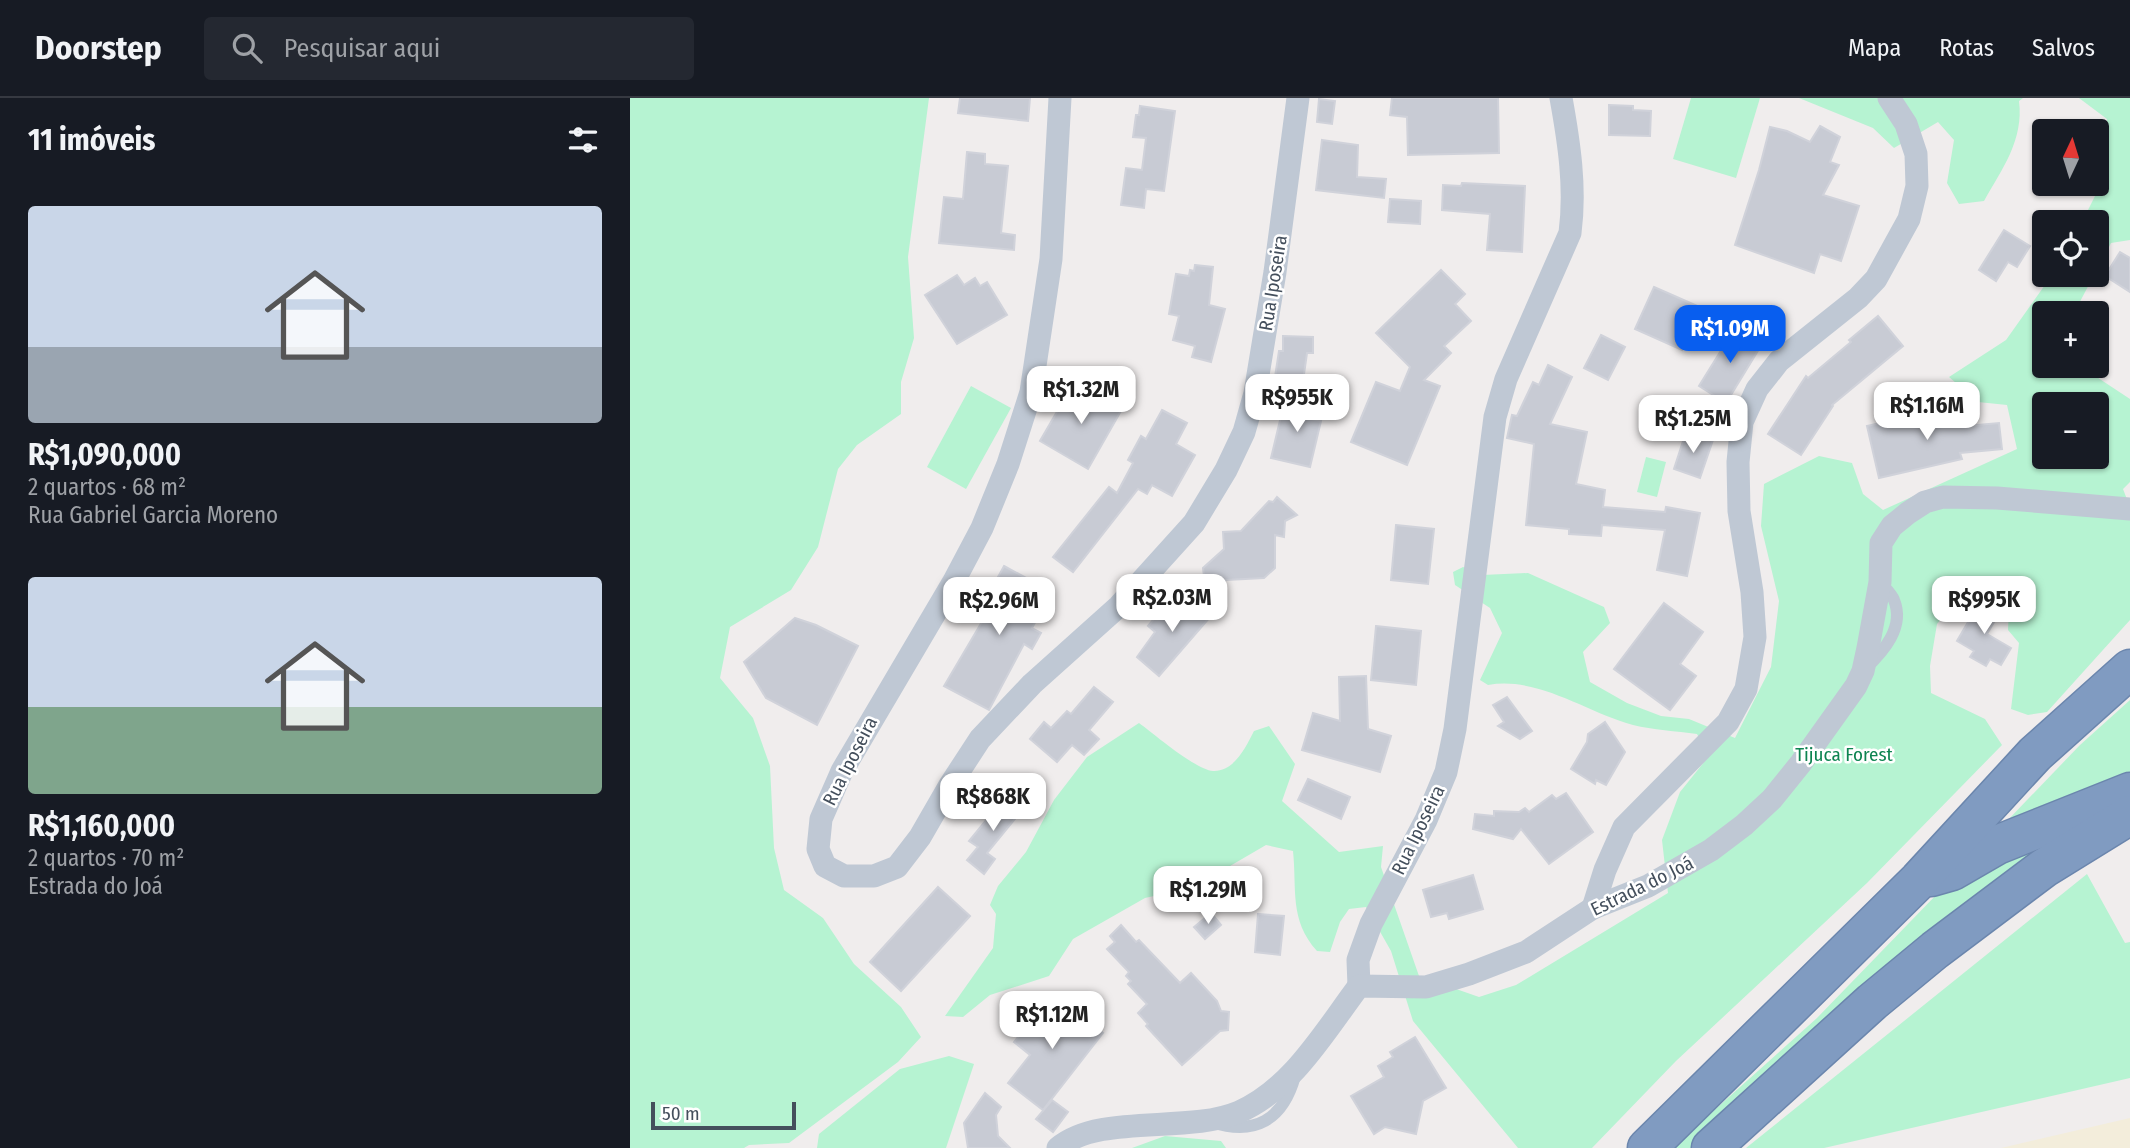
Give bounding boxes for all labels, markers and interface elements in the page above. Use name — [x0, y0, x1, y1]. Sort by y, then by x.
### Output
search box — [204, 17, 694, 80]
text: Doorstep — [35, 28, 162, 68]
icon: search — [228, 29, 266, 67]
text: Pesquisar aqui — [284, 33, 440, 64]
text: Mapa — [1848, 34, 1901, 62]
text: Rotas — [1939, 34, 1994, 62]
text: Salvos — [2032, 34, 2095, 62]
north arrow — [2032, 119, 2109, 196]
map controls — [2032, 119, 2109, 469]
icon: filters — [564, 121, 602, 159]
text: 11 imóveis — [28, 122, 156, 158]
button: locate — [2032, 210, 2109, 287]
street label: Rua Iposeira — [1254, 233, 1292, 333]
icon: home — [252, 252, 378, 378]
button: + — [2032, 301, 2109, 378]
pin: R$1.09M — [1665, 306, 1795, 365]
text: R$1.09M — [1691, 314, 1769, 342]
pin: R$1.32M — [1016, 366, 1146, 426]
pin: R$955K — [1240, 374, 1354, 434]
text: R$1.32M — [1043, 375, 1119, 403]
pin: R$1.16M — [1862, 382, 1992, 442]
text: R$955K — [1261, 383, 1333, 411]
text: R$1.16M — [1890, 391, 1964, 419]
button: − — [2032, 392, 2109, 469]
pin: R$1.25M — [1628, 396, 1758, 455]
text: R$1.25M — [1655, 404, 1731, 432]
text: R$1,090,000 — [28, 437, 181, 473]
text: 2 quartos · 68 m² — [28, 473, 186, 501]
text: Rua Gabriel Garcia Moreno — [28, 501, 278, 529]
pin: R$2.03M — [1107, 574, 1237, 634]
pin: R$995K — [1927, 576, 2041, 636]
pin: R$2.96M — [934, 578, 1064, 637]
text: R$2.03M — [1132, 583, 1212, 611]
text: R$995K — [1948, 585, 2020, 613]
text: R$2.96M — [959, 586, 1039, 614]
icon: home — [252, 623, 378, 749]
street label: Rua Iposeira — [818, 713, 882, 809]
park label: Tijuca Forest — [1795, 743, 1894, 766]
pin: R$868K — [936, 774, 1050, 833]
street label: Rua Iposeira — [1386, 781, 1450, 879]
text: R$868K — [956, 782, 1030, 810]
text: R$1,160,000 — [28, 808, 175, 844]
text: 2 quartos · 70 m² — [28, 844, 184, 872]
street label: Estrada do Joá — [1587, 851, 1697, 921]
pin: R$1.29M — [1143, 866, 1273, 926]
text: Estrada do Joá — [28, 872, 163, 900]
text: R$1.29M — [1169, 875, 1247, 903]
pin: R$1.12M — [987, 992, 1117, 1051]
text: R$1.12M — [1016, 1000, 1088, 1028]
scale bar — [651, 1099, 796, 1131]
text: 50 m — [662, 1102, 700, 1125]

